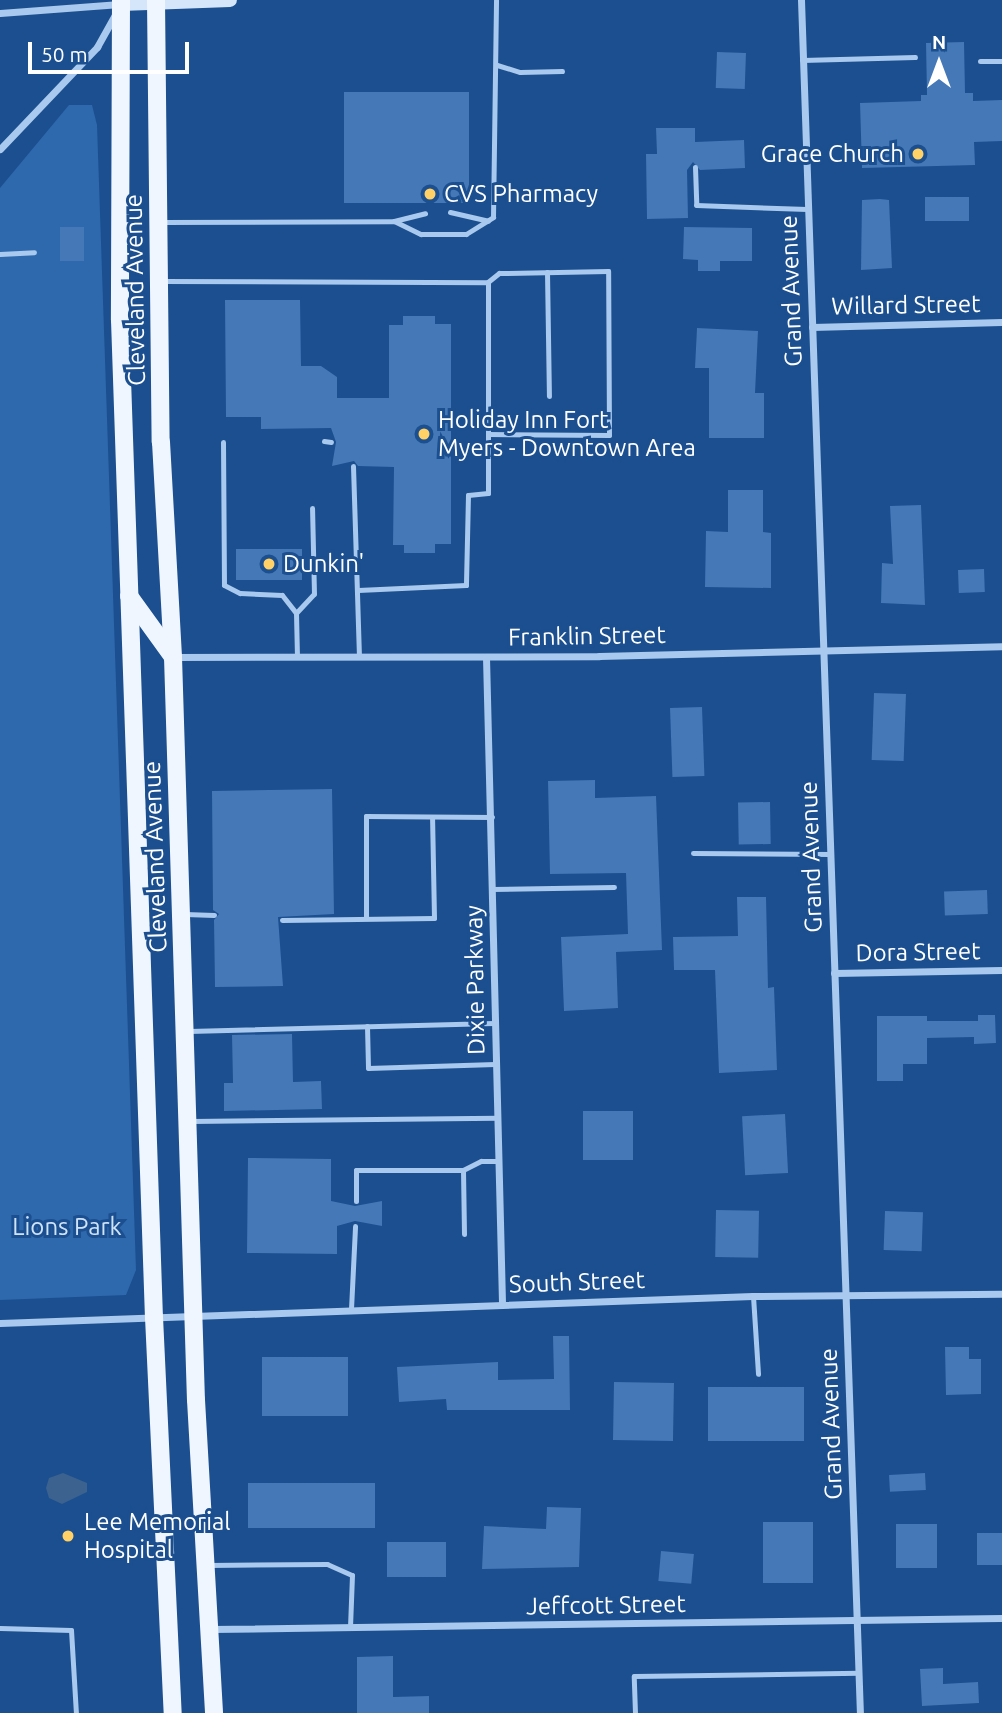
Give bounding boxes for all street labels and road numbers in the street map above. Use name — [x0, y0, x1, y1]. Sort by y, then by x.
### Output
street label: Cleveland Avenue — [119, 194, 151, 386]
street label: Grand Avenue — [774, 215, 808, 367]
street label: Willard Street — [831, 289, 981, 321]
street label: Franklin Street — [508, 620, 666, 652]
street label: Cleveland Avenue — [137, 761, 173, 953]
street label: Grand Avenue — [794, 781, 828, 933]
street label: Dixie Parkway — [459, 905, 491, 1055]
street label: Dora Street — [855, 937, 981, 967]
street label: South Street — [509, 1265, 645, 1299]
street label: Grand Avenue — [814, 1348, 848, 1500]
street label: Jeffcott Street — [526, 1589, 686, 1621]

